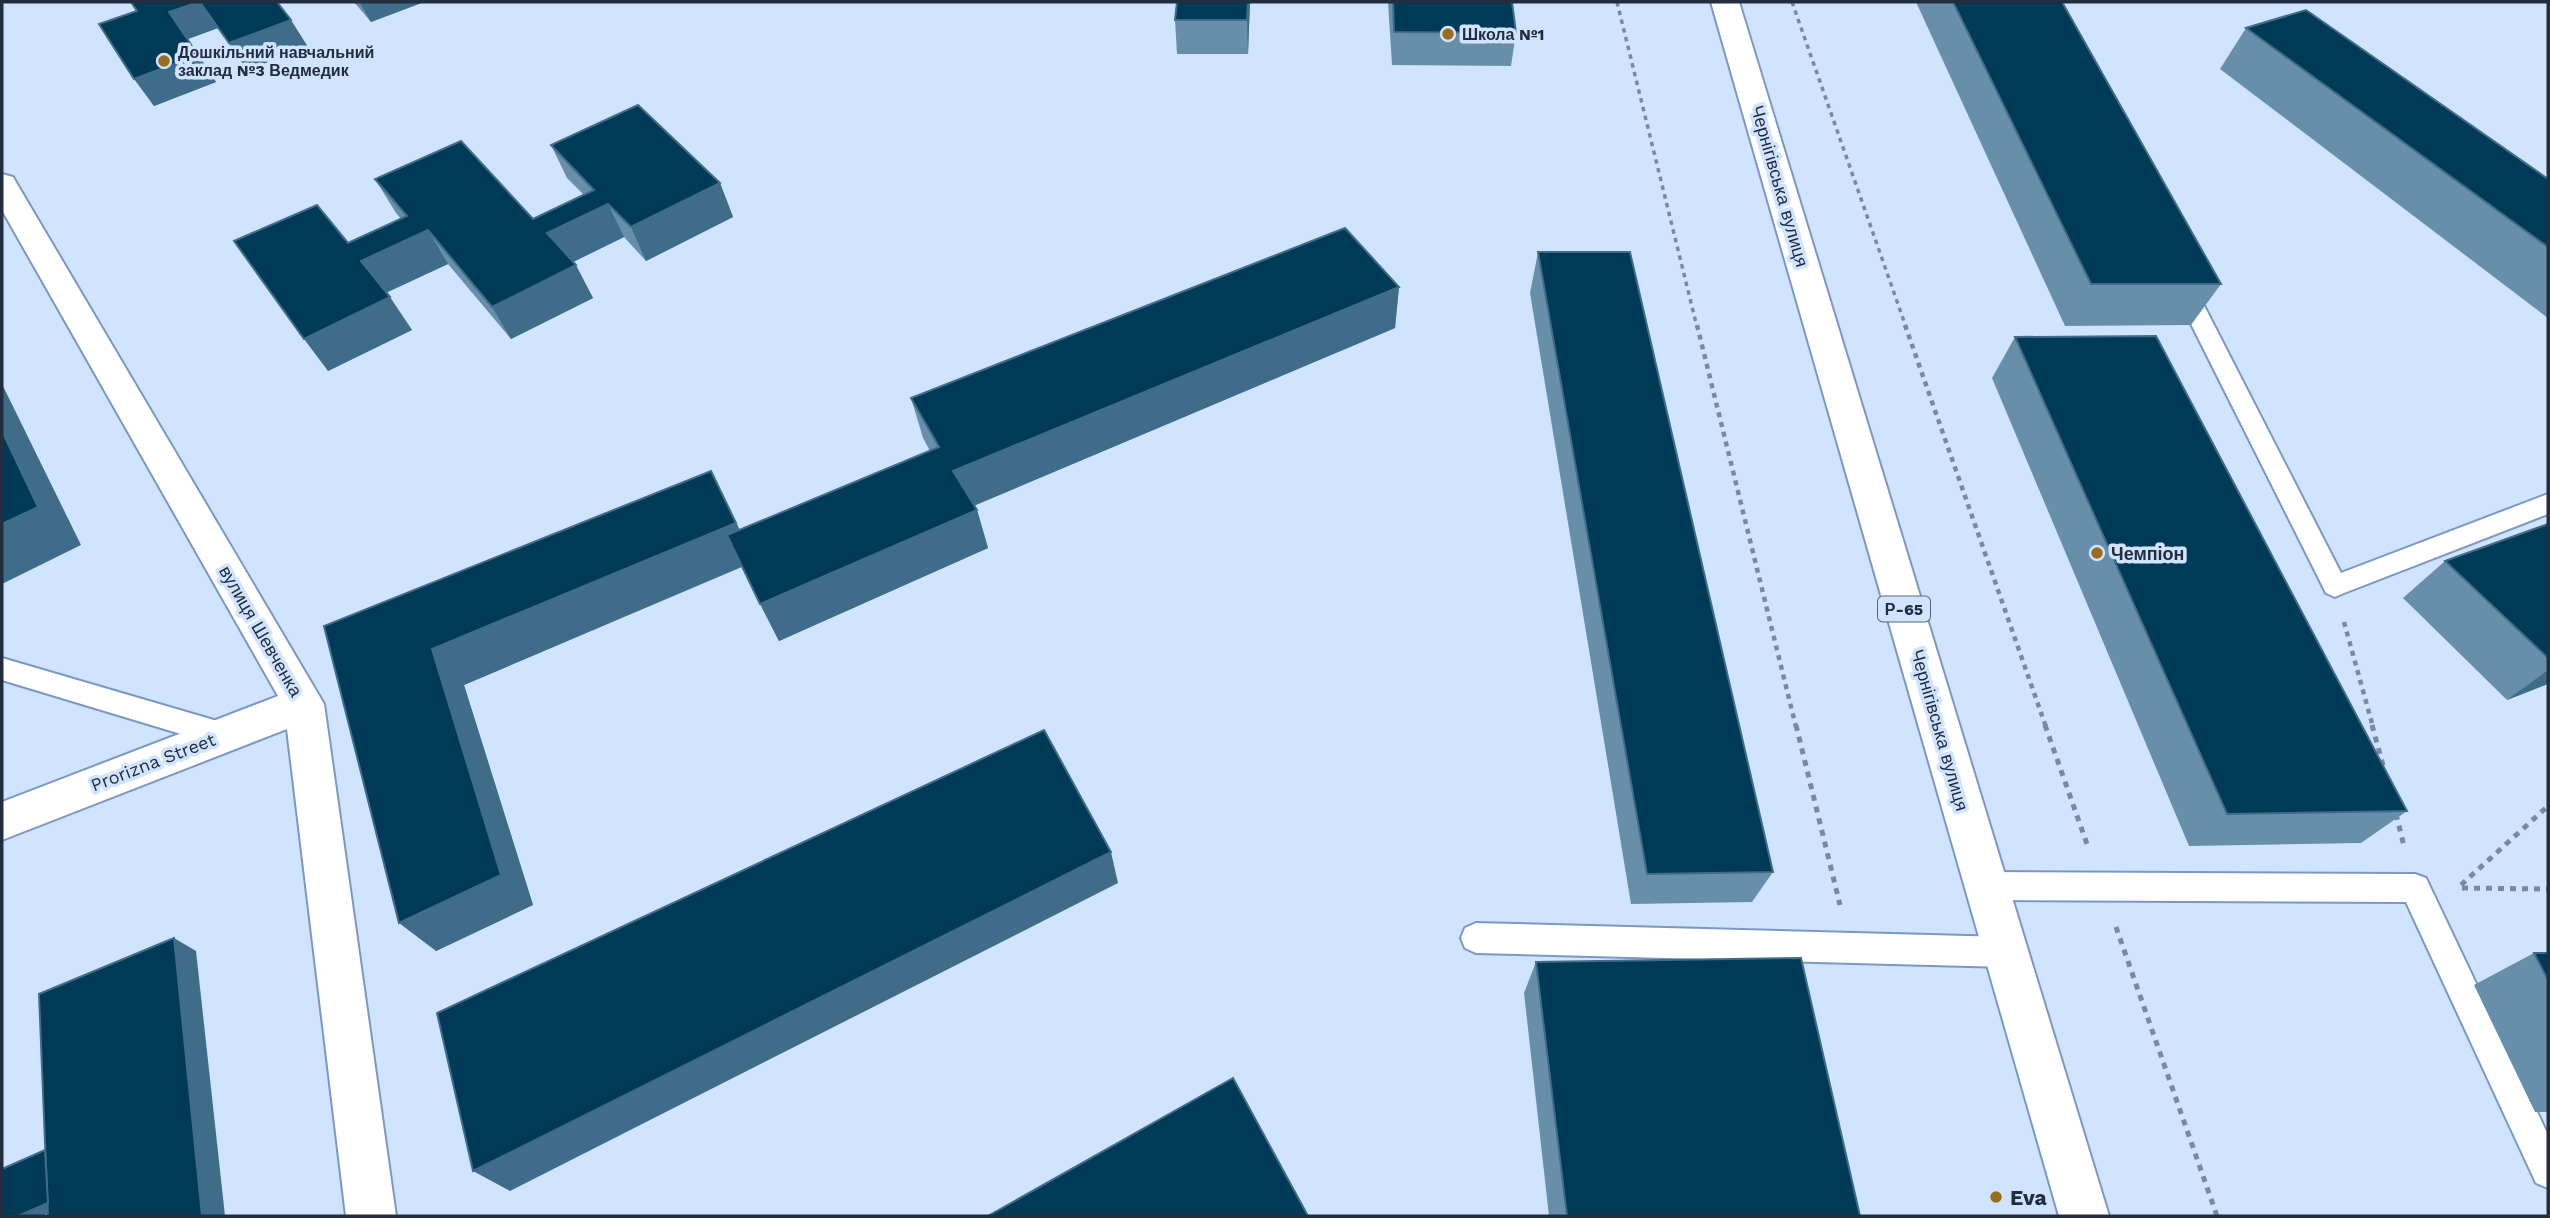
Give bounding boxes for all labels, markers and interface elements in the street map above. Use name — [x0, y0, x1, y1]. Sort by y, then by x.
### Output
place label: Школа №1 — [1462, 25, 1544, 44]
marker: Школа №1 — [1440, 26, 1456, 42]
place label: Дошкільний навчальний заклад №3 Ведмедик — [178, 43, 374, 80]
marker: Дошкільний навчальний заклад №3 Ведмедик — [156, 53, 172, 69]
street label: Чернігівська вулиця — [1747, 103, 1813, 269]
place label: Чемпіон — [2111, 543, 2184, 564]
marker: Чемпіон — [2089, 545, 2105, 561]
street label: вулиця Шевченка — [215, 562, 307, 701]
road number: Р-65 — [1878, 596, 1930, 622]
street label: Чернігівська вулиця — [1907, 647, 1973, 813]
street label: Prorizna Street — [88, 728, 219, 795]
place label: Eva — [2010, 1185, 2048, 1210]
marker: Eva — [1988, 1189, 2004, 1205]

